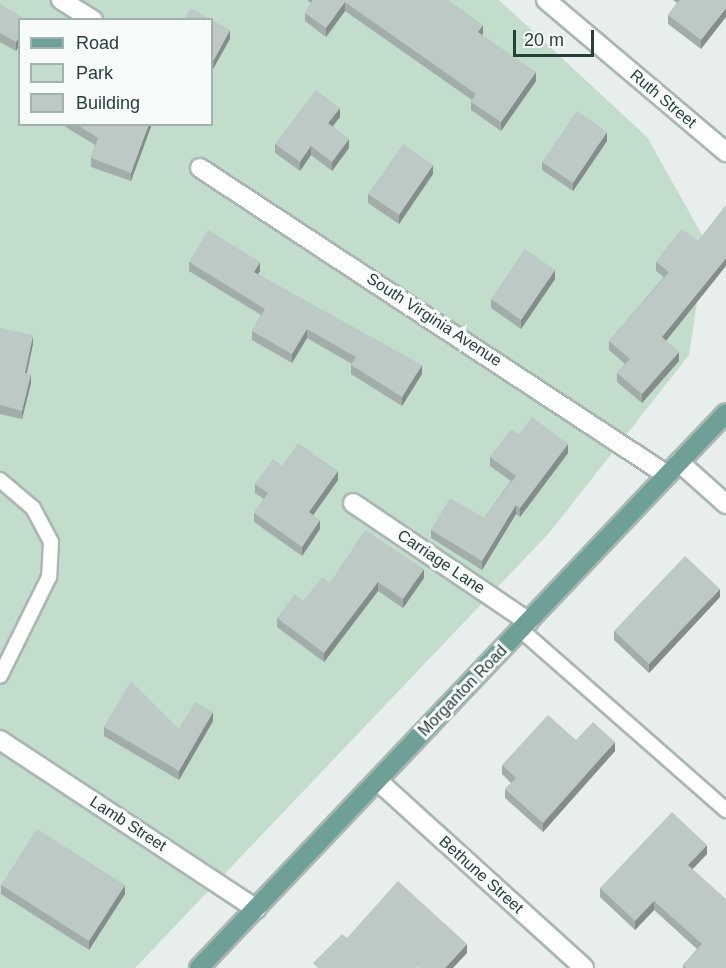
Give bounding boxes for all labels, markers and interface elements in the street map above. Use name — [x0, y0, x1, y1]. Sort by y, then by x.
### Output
legend — [18, 18, 213, 126]
scale bar — [516, 18, 597, 56]
text: 20 m — [524, 30, 564, 50]
text: Road — [76, 33, 119, 53]
text: Park — [76, 63, 113, 83]
street label: Ruth Street — [626, 66, 700, 132]
text: Building — [76, 93, 140, 113]
street label: South Virginia Avenue — [363, 269, 505, 371]
street label: Carriage Lane — [394, 526, 488, 598]
street label: Morganton Road — [415, 641, 511, 741]
street label: Lamb Street — [86, 792, 170, 856]
street label: Bethune Street — [435, 832, 527, 918]

